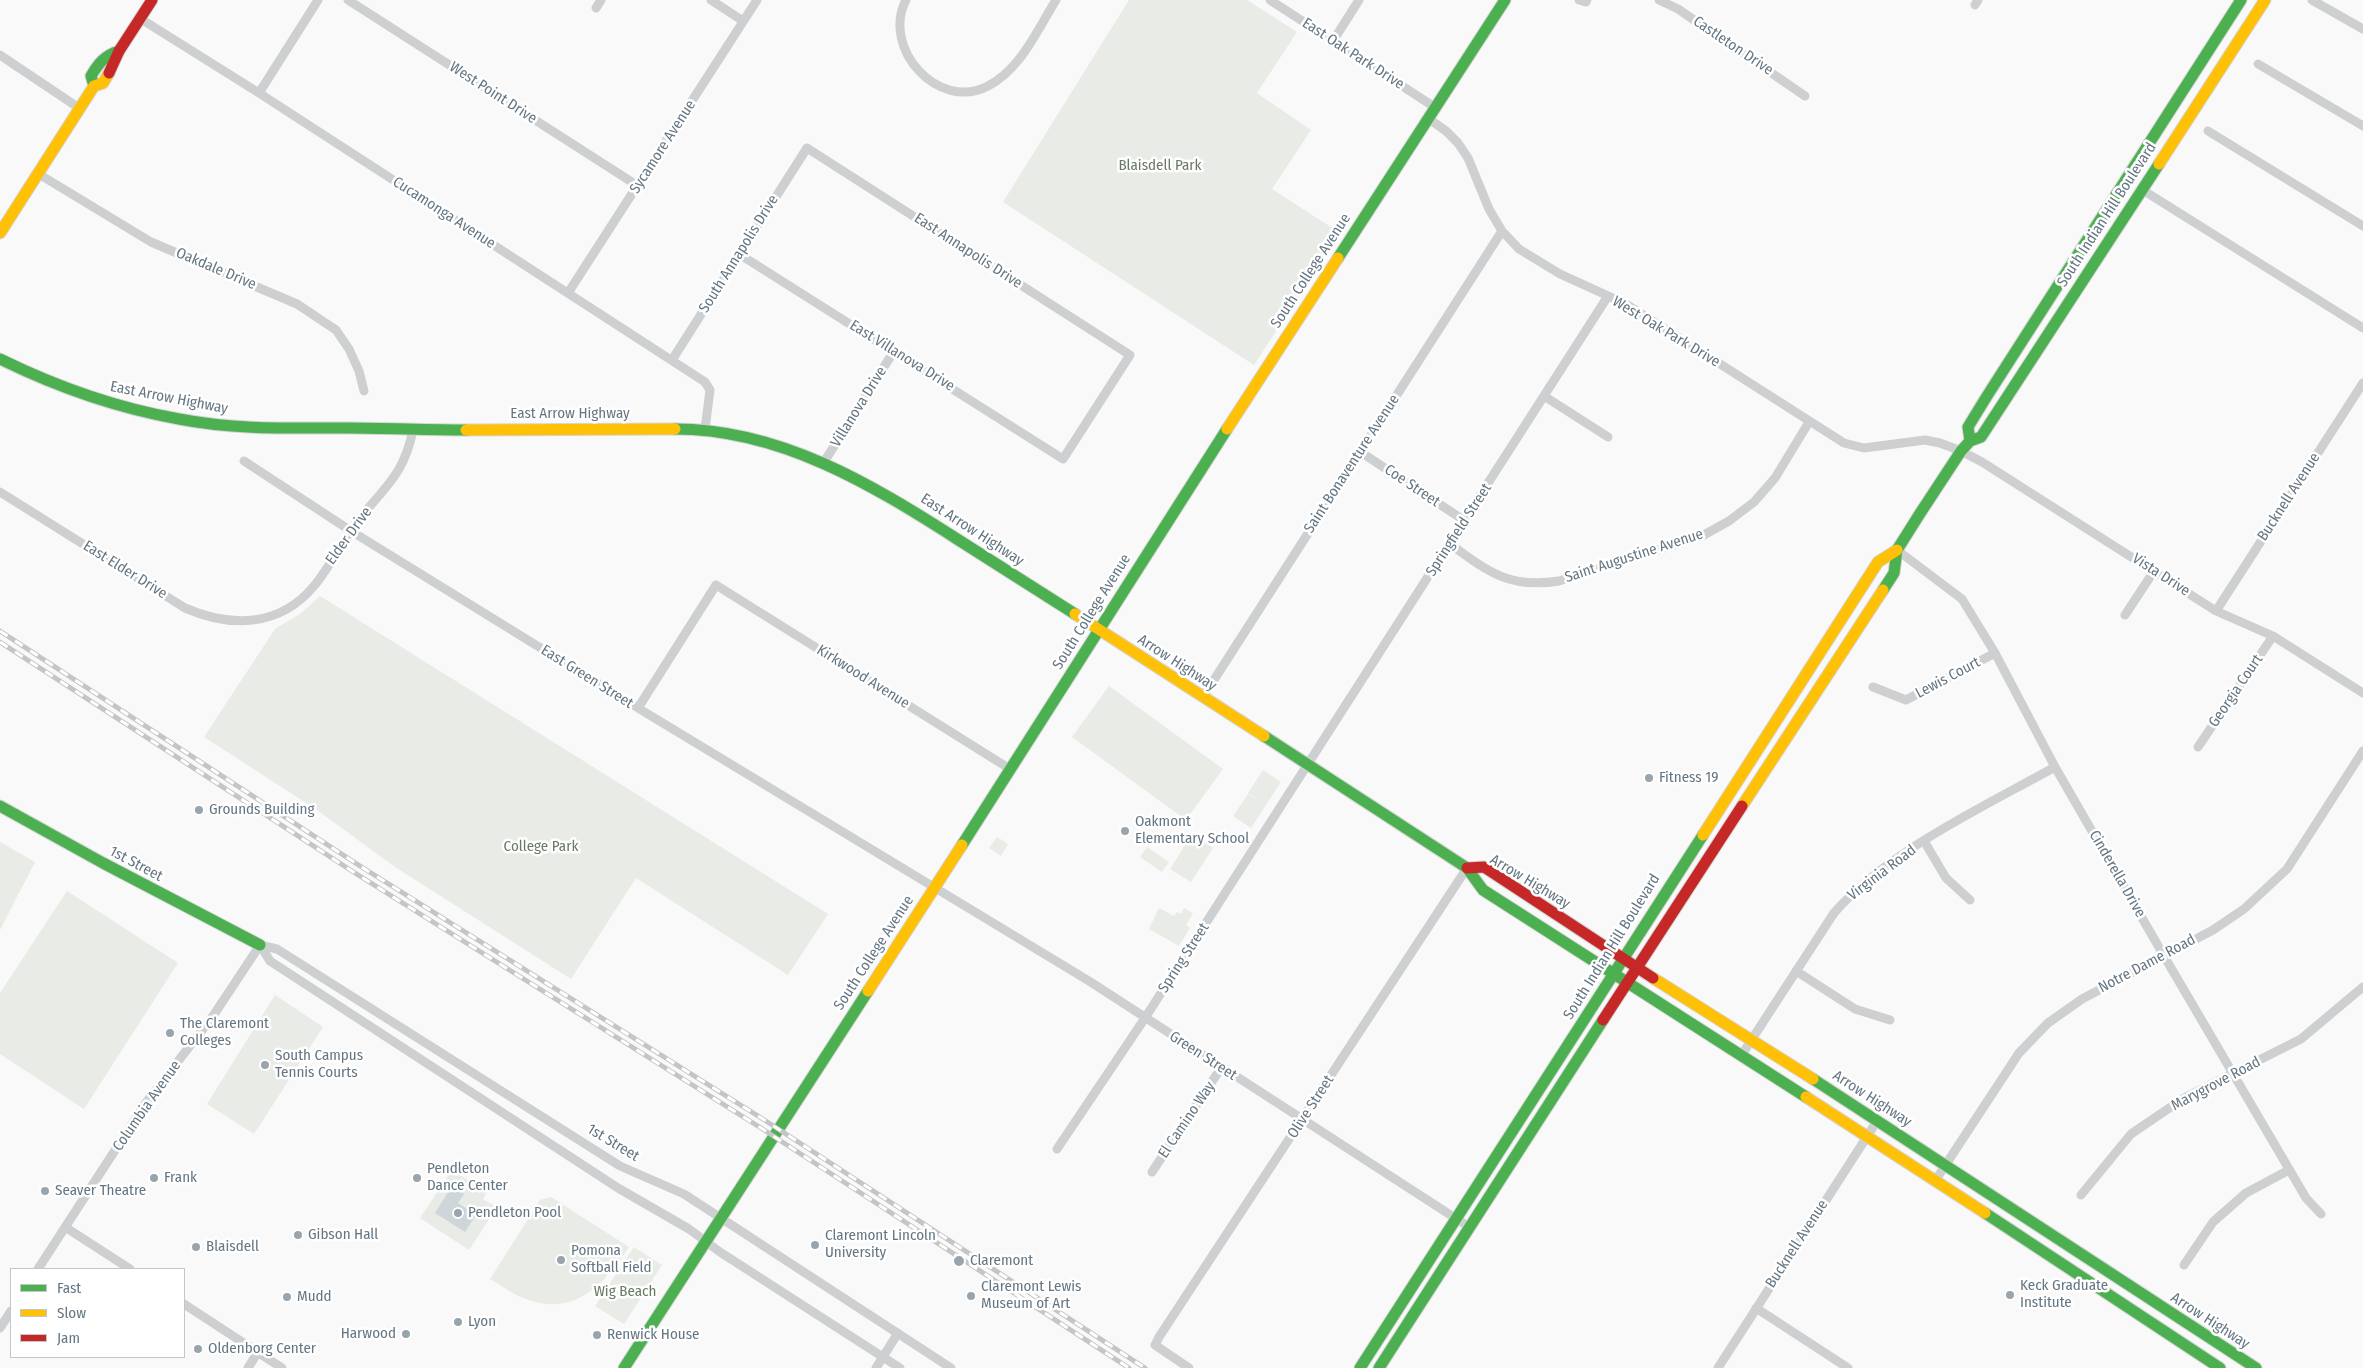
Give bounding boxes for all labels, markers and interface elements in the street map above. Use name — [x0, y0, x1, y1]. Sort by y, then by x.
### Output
street label: Castleton Drive — [1689, 13, 1777, 79]
street label: East Oak Park Drive — [1299, 14, 1407, 94]
street label: West Point Drive — [446, 58, 540, 128]
street label: Sycamore Avenue — [626, 97, 700, 197]
street label: South Indian Hill Boulevard — [2054, 140, 2160, 290]
park label: Blaisdell Park — [1118, 157, 1202, 175]
street label: Cucamonga Avenue — [389, 173, 499, 253]
street label: South Annapolis Drive — [695, 192, 783, 316]
street label: East Annapolis Drive — [911, 209, 1025, 293]
street label: South College Avenue — [1267, 210, 1355, 332]
street label: Oakdale Drive — [173, 244, 259, 294]
street label: West Oak Park Drive — [1609, 293, 1723, 371]
street label: East Villanova Drive — [846, 316, 958, 396]
street label: Villanova Drive — [827, 363, 891, 451]
street label: East Arrow Highway — [109, 378, 229, 418]
street label: Saint Bonaventure Avenue — [1300, 391, 1404, 537]
street label: East Arrow Highway — [510, 405, 630, 423]
street label: Bucknell Avenue — [2254, 450, 2324, 544]
street label: Coe Street — [1381, 461, 1443, 511]
street label: Springfield Street — [1422, 480, 1496, 580]
street label: East Arrow Highway — [917, 490, 1027, 570]
street label: Elder Drive — [322, 504, 376, 568]
street label: Saint Augustine Avenue — [1563, 525, 1705, 587]
street label: East Elder Drive — [80, 537, 170, 603]
street label: Vista Drive — [2129, 550, 2193, 600]
street label: South College Avenue — [1049, 551, 1135, 673]
street label: Arrow Highway — [1134, 631, 1220, 695]
street label: East Green Street — [538, 641, 636, 713]
street label: Kirkwood Avenue — [813, 641, 913, 713]
street label: Georgia Court — [2205, 651, 2267, 731]
street label: Lewis Court — [1913, 654, 1983, 702]
place label: Fitness 19 — [1659, 769, 1718, 787]
marker: Fitness 19 — [1643, 772, 1655, 784]
place label: Grounds Building — [209, 801, 315, 819]
marker: Grounds Building — [193, 804, 205, 816]
place label: Oakmont Elementary School — [1135, 813, 1249, 848]
marker: Oakmont Elementary School — [1119, 825, 1131, 837]
street label: Cinderella Drive — [2085, 827, 2149, 921]
park label: College Park — [504, 838, 578, 856]
street label: Virginia Road — [1844, 841, 1920, 905]
street label: 1st Street — [106, 843, 166, 885]
street label: Arrow Highway — [1487, 851, 1573, 913]
street label: South Indian Hill Boulevard — [1560, 871, 1664, 1023]
street label: South College Avenue — [830, 892, 918, 1014]
street label: Spring Street — [1155, 920, 1213, 996]
street label: Notre Dame Road — [2095, 931, 2199, 997]
place label: The Claremont Colleges — [180, 1015, 269, 1050]
marker: The Claremont Colleges — [164, 1027, 176, 1039]
street label: Green Street — [1166, 1028, 1240, 1084]
place label: South Campus Tennis Courts — [275, 1047, 363, 1082]
street label: Marygrove Road — [2168, 1053, 2264, 1115]
street label: Columbia Avenue — [109, 1057, 185, 1155]
marker: South Campus Tennis Courts — [259, 1059, 271, 1071]
street label: Arrow Highway — [1829, 1067, 1915, 1131]
street label: Olive Street — [1284, 1072, 1338, 1142]
street label: El Camino Way — [1155, 1078, 1219, 1162]
street label: 1st Street — [584, 1120, 642, 1166]
place label: Pendleton Dance Center — [427, 1160, 508, 1195]
place label: Frank — [164, 1169, 197, 1187]
marker: Frank — [148, 1172, 160, 1184]
marker: Pendleton Dance Center — [411, 1172, 423, 1184]
place label: Seaver Theatre — [55, 1182, 146, 1200]
marker: Seaver Theatre — [39, 1185, 51, 1197]
street label: Bucknell Avenue — [1762, 1197, 1832, 1291]
place label: Pendleton Pool — [468, 1204, 561, 1222]
marker: Pendleton Pool — [452, 1207, 464, 1219]
place label: Gibson Hall — [308, 1226, 378, 1244]
place label: Claremont Lincoln University — [825, 1227, 936, 1262]
marker: Gibson Hall — [292, 1229, 304, 1241]
place label: Blaisdell — [206, 1238, 259, 1256]
marker: Claremont Lincoln University — [809, 1239, 821, 1251]
marker: Blaisdell — [190, 1241, 202, 1253]
place label: Pomona Softball Field — [571, 1242, 652, 1277]
place label: Claremont — [970, 1252, 1033, 1270]
marker: Pomona Softball Field — [555, 1254, 567, 1266]
marker: Claremont — [952, 1254, 966, 1268]
legend — [10, 1268, 185, 1358]
place label: Keck Graduate Institute — [2020, 1277, 2108, 1312]
place label: Claremont Lewis Museum of Art — [981, 1278, 1081, 1313]
text: Fast — [57, 1279, 81, 1297]
park label: Wig Beach — [594, 1283, 656, 1301]
place label: Mudd — [297, 1288, 332, 1306]
marker: Keck Graduate Institute — [2004, 1289, 2016, 1301]
street label: Arrow Highway — [2167, 1289, 2253, 1353]
marker: Claremont Lewis Museum of Art — [965, 1290, 977, 1302]
marker: Mudd — [281, 1291, 293, 1303]
text: Slow — [57, 1304, 86, 1322]
place label: Lyon — [468, 1313, 496, 1331]
marker: Lyon — [452, 1316, 464, 1328]
place label: Harwood — [341, 1325, 396, 1343]
place label: Renwick House — [607, 1326, 699, 1344]
marker: Harwood — [400, 1328, 412, 1340]
text: Jam — [57, 1329, 80, 1347]
marker: Renwick House — [591, 1329, 603, 1341]
place label: Oldenborg Center — [208, 1340, 316, 1358]
marker: Oldenborg Center — [192, 1343, 204, 1355]

